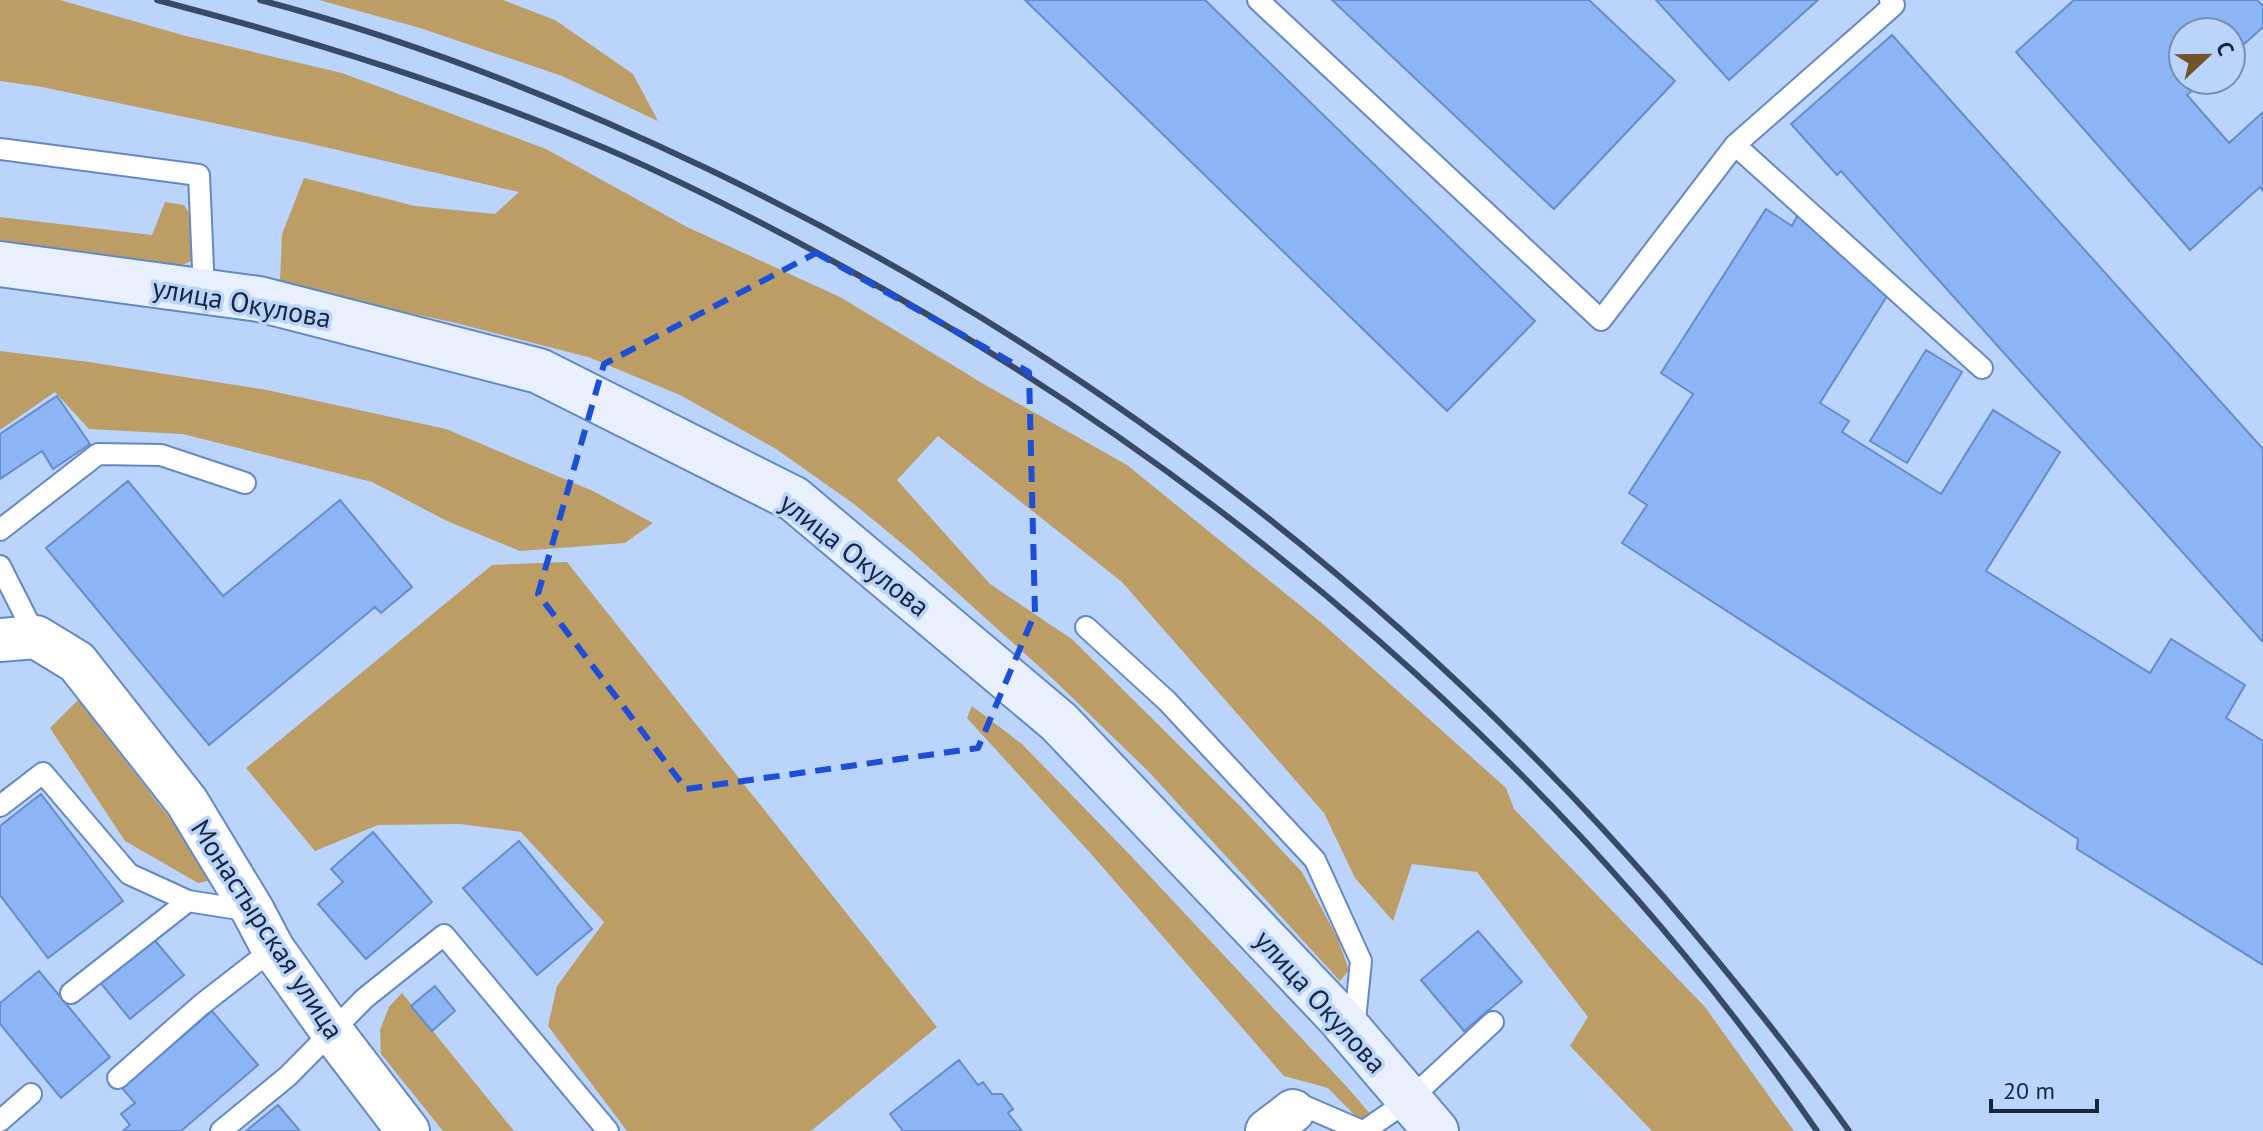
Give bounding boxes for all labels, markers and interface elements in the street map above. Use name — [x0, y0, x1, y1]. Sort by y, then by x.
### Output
north arrow — [2167, 16, 2247, 96]
text: С — [2210, 38, 2241, 59]
street label: улица Окулова — [150, 268, 334, 336]
street label: улица Окулова — [772, 484, 938, 624]
street label: Монастырская улица — [183, 812, 353, 1046]
street label: улица Окулова — [1247, 921, 1395, 1081]
scale bar — [1991, 1063, 2097, 1113]
text: 20 m — [2003, 1075, 2055, 1106]

